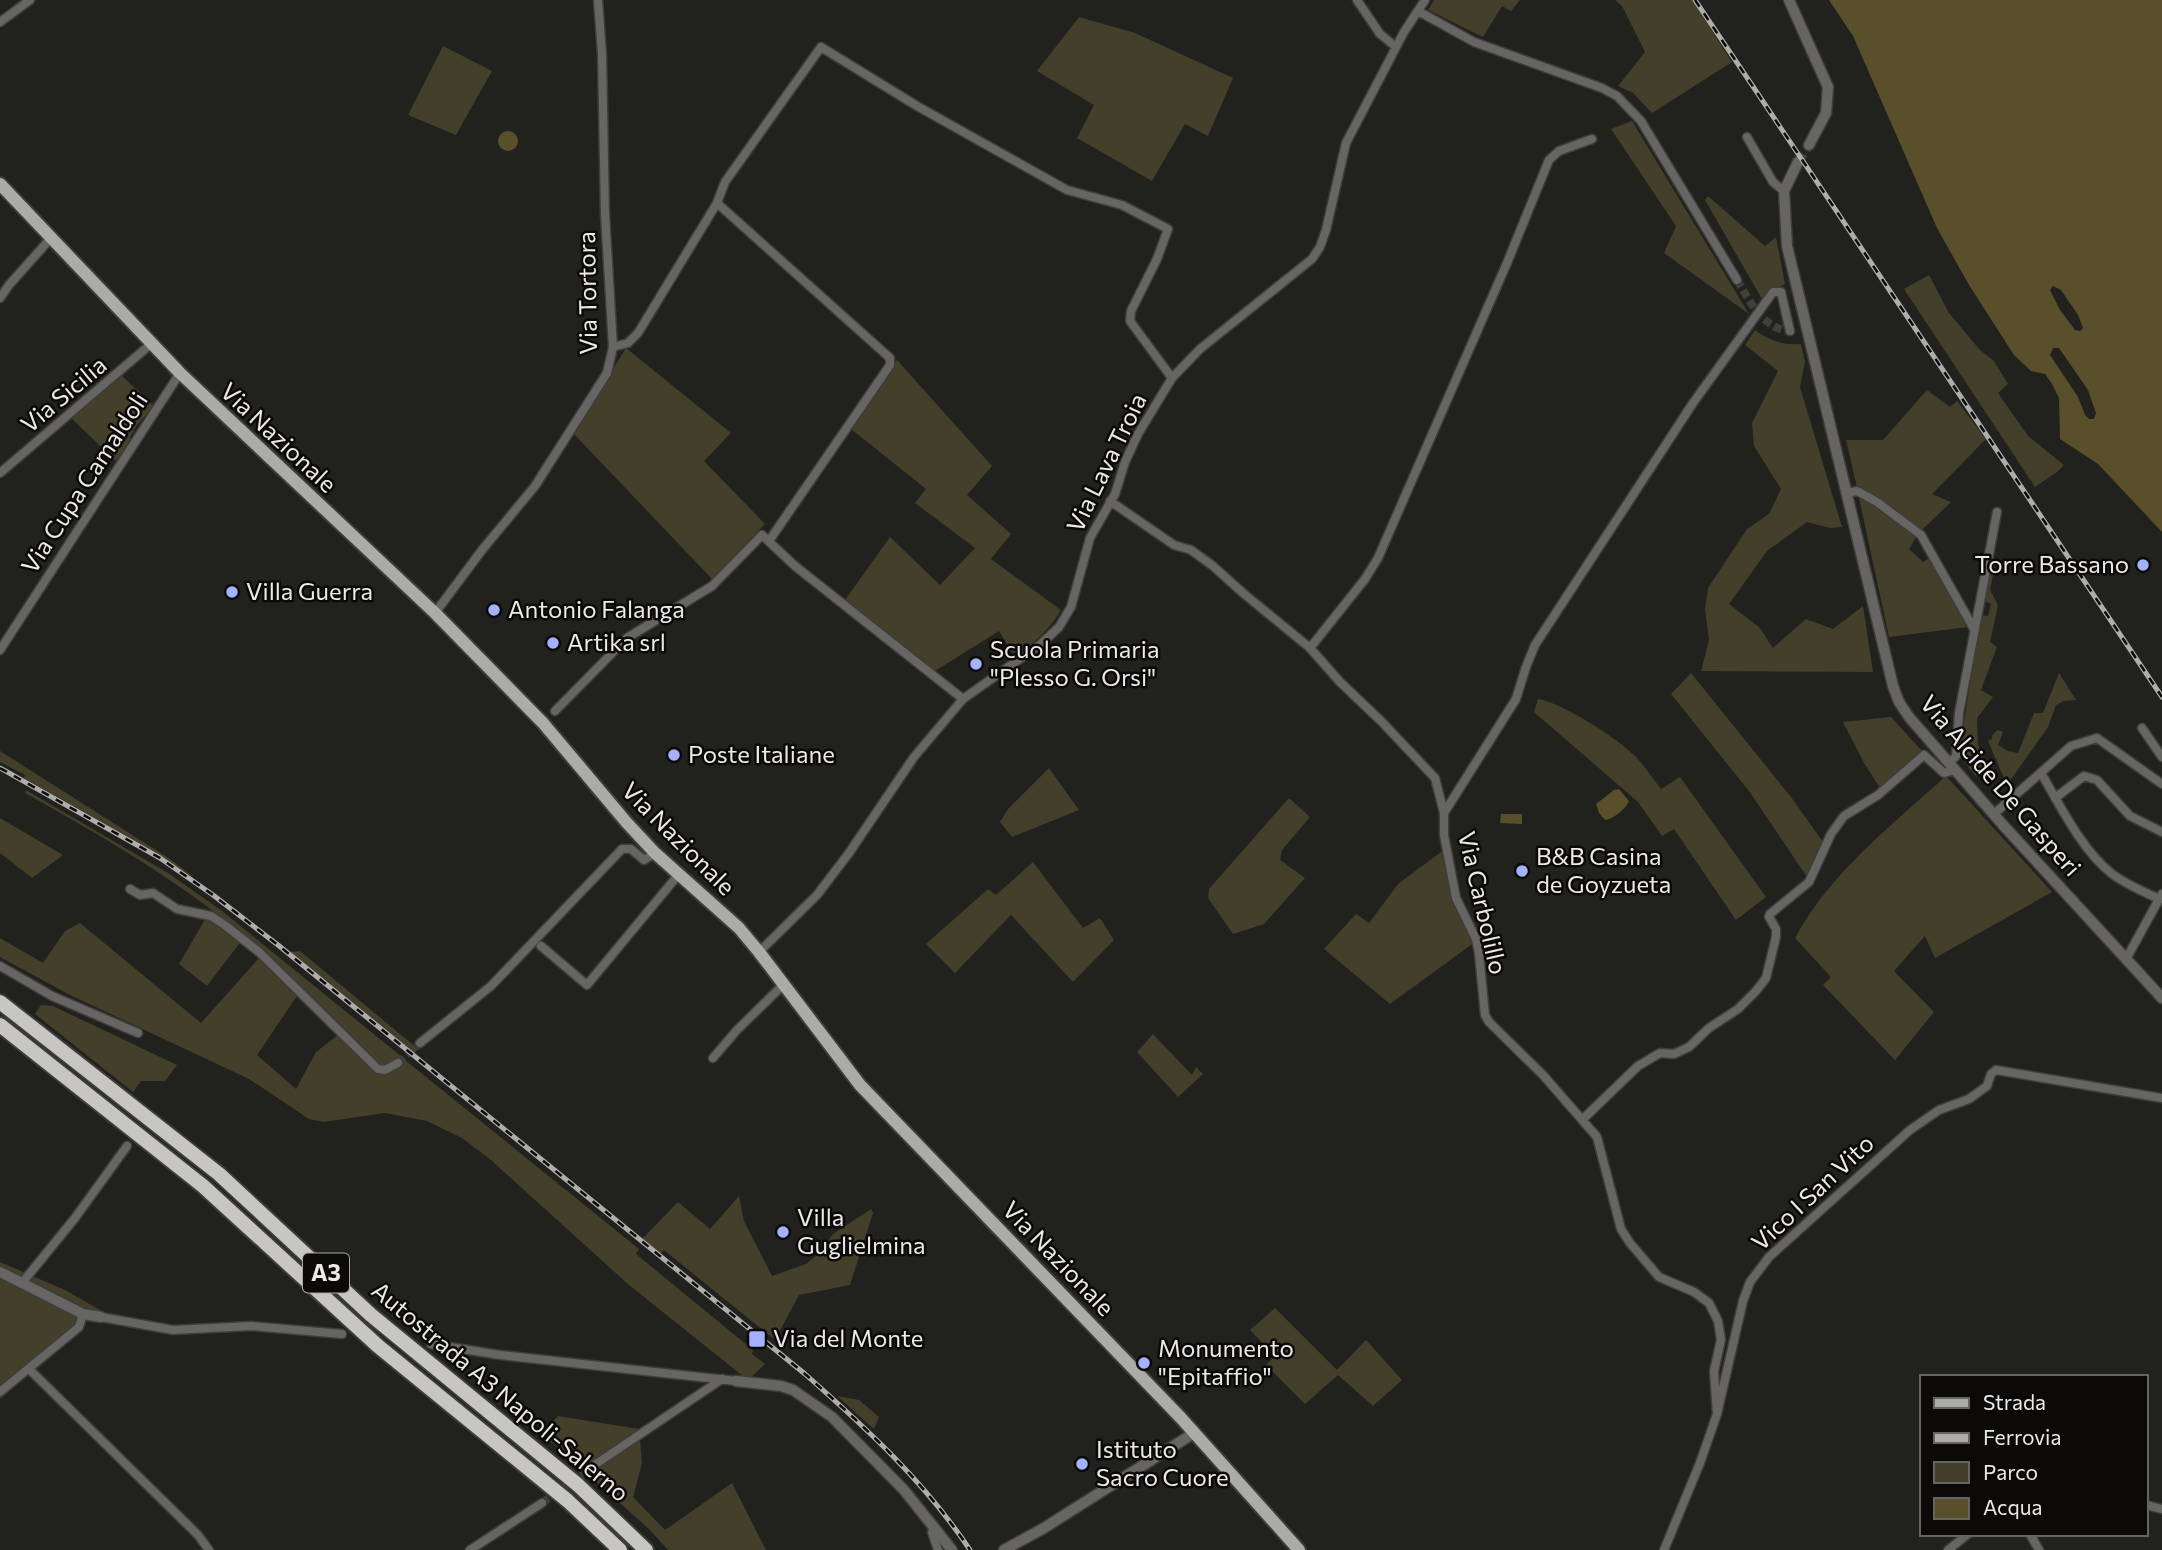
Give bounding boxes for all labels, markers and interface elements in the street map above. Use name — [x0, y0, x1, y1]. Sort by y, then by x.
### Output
street label: Via Tortora — [571, 231, 602, 355]
street label: Via Sicilia — [14, 350, 112, 438]
street label: Via Nazionale — [215, 376, 343, 498]
street label: Via Cupa Camaldoli — [14, 386, 153, 578]
street label: Via Lava Troia — [1060, 388, 1152, 536]
place label: Torre Bassano — [1975, 549, 2129, 578]
marker: Torre Bassano — [2135, 557, 2151, 573]
place label: Villa Guerra — [246, 576, 373, 605]
marker: Villa Guerra — [224, 584, 240, 600]
place label: Antonio Falanga — [508, 594, 685, 623]
marker: Antonio Falanga — [486, 602, 502, 618]
place label: Artika srl — [567, 627, 666, 656]
place label: Scuola Primaria "Plesso G. Orsi" — [990, 634, 1160, 691]
marker: Artika srl — [545, 635, 561, 651]
marker: Scuola Primaria "Plesso G. Orsi" — [968, 656, 984, 672]
street label: Via Alcide De Gasperi — [1915, 689, 2088, 881]
place label: Poste Italiane — [688, 739, 835, 768]
marker: Poste Italiane — [666, 747, 682, 763]
street label: Via Nazionale — [617, 775, 742, 900]
street label: Via Carbolillo — [1453, 828, 1514, 977]
place label: B&B Casina de Goyzueta — [1536, 841, 1671, 898]
marker: B&B Casina de Goyzueta — [1514, 863, 1530, 879]
street label: Vico I San Vito — [1745, 1128, 1879, 1256]
street label: Via Nazionale — [997, 1195, 1121, 1321]
place label: Villa Guglielmina — [797, 1202, 925, 1259]
marker: Villa Guglielmina — [775, 1224, 791, 1240]
road number: A3 — [303, 1254, 349, 1292]
street label: Autostrada A3 Napoli-Salerno — [367, 1275, 635, 1507]
place label: Via del Monte — [773, 1323, 923, 1352]
marker: Via del Monte — [747, 1329, 767, 1349]
place label: Monumento "Epitaffio" — [1158, 1333, 1294, 1390]
marker: Monumento "Epitaffio" — [1136, 1355, 1152, 1371]
legend — [1920, 1375, 2148, 1536]
text: Strada — [1983, 1389, 2046, 1414]
text: Ferrovia — [1983, 1424, 2061, 1449]
place label: Istituto Sacro Cuore — [1096, 1434, 1229, 1491]
marker: Istituto Sacro Cuore — [1074, 1456, 1090, 1472]
text: Parco — [1983, 1459, 2038, 1484]
text: Acqua — [1983, 1494, 2042, 1519]

